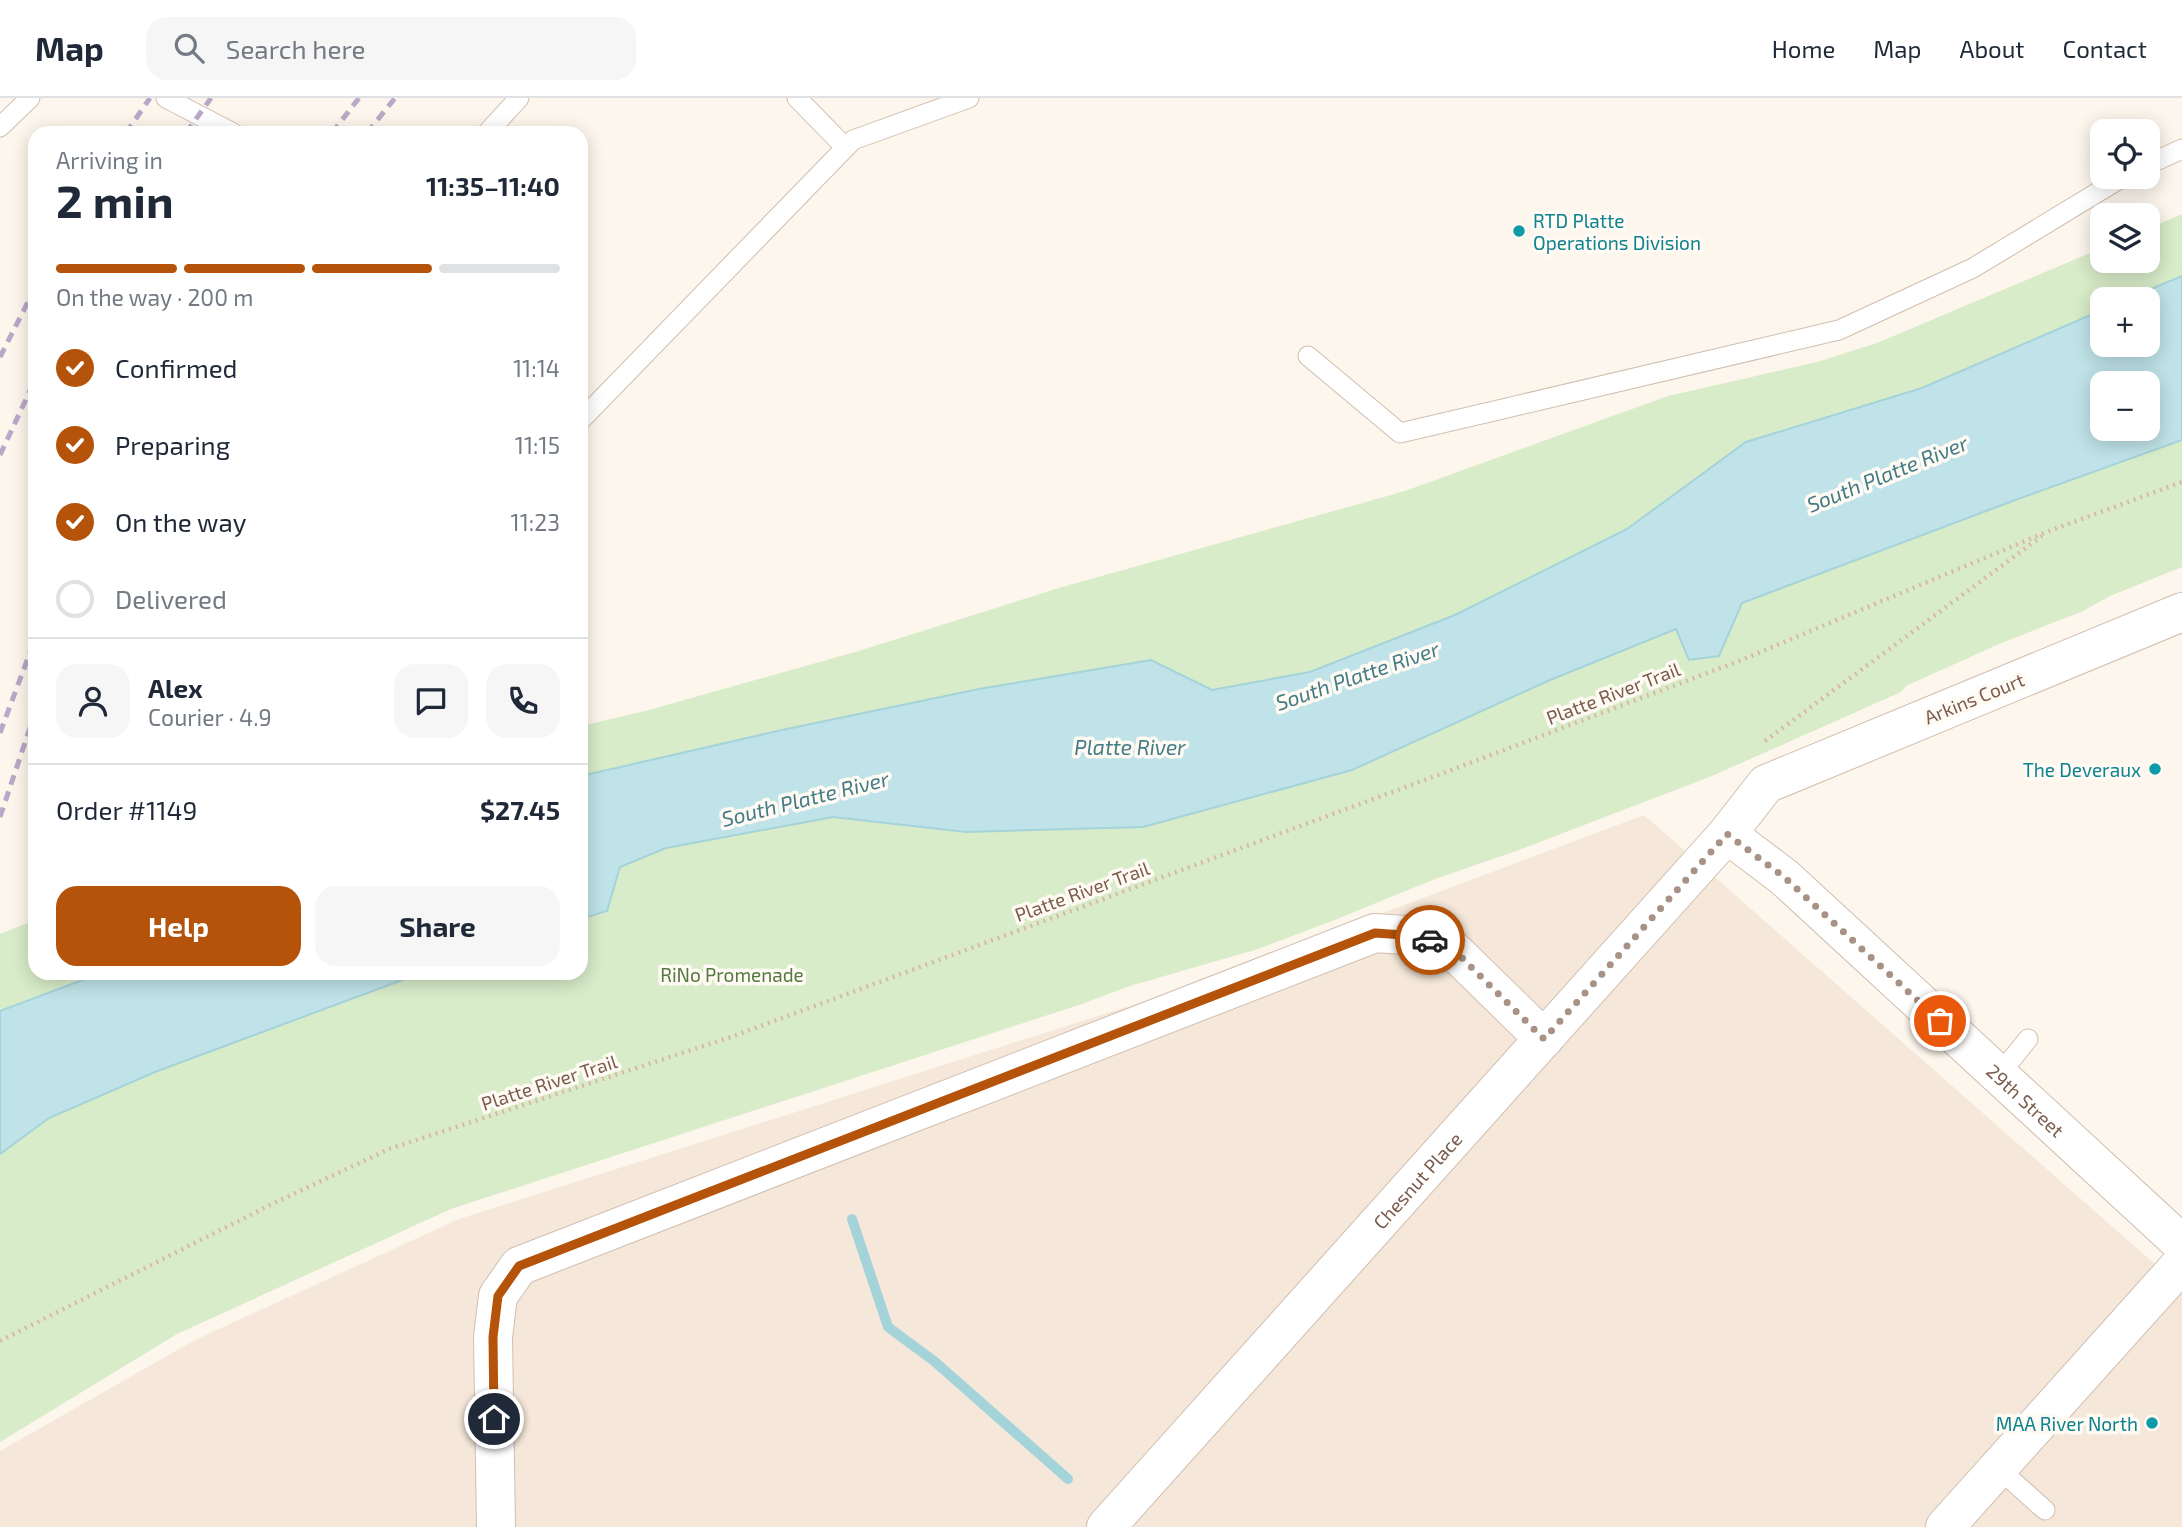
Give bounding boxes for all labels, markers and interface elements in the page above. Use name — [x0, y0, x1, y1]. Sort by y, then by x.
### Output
search box — [146, 17, 636, 80]
text: Map — [35, 28, 104, 68]
icon: search — [170, 29, 208, 67]
text: Search here — [226, 33, 365, 64]
text: Home — [1772, 34, 1835, 63]
text: Map — [1873, 34, 1921, 63]
text: About — [1959, 34, 2025, 63]
text: Contact — [2063, 34, 2147, 63]
map controls — [2090, 119, 2160, 441]
button: locate — [2090, 119, 2160, 189]
text: Arriving in — [56, 146, 163, 174]
text: 11:35–11:40 — [426, 170, 560, 201]
text: 2 min — [56, 172, 174, 227]
button: layers — [2090, 203, 2160, 273]
place label: RTD Platte Operations Division — [1533, 209, 1701, 254]
marker: RTD Platte Operations Division — [1511, 223, 1527, 239]
text: On the way · 200 m — [56, 283, 253, 311]
button: + — [2090, 287, 2160, 357]
icon: check — [56, 349, 94, 387]
text: Confirmed — [115, 352, 238, 383]
text: 11:14 — [513, 354, 560, 382]
button: − — [2090, 371, 2160, 441]
icon: check — [56, 426, 94, 464]
text: Preparing — [115, 429, 230, 460]
water label: South Platte River — [1803, 429, 1972, 517]
text: 11:15 — [515, 431, 560, 459]
icon: check — [56, 503, 94, 541]
text: On the way — [115, 506, 246, 537]
text: 11:23 — [511, 508, 560, 536]
text: Delivered — [115, 583, 227, 614]
water label: South Platte River — [1272, 635, 1443, 715]
street label: Platte River Trail — [1543, 657, 1684, 729]
button: person — [56, 664, 130, 738]
button: chat — [394, 664, 468, 738]
button: phone — [486, 664, 560, 738]
street label: Arkins Court — [1921, 667, 2027, 729]
text: Alex — [148, 672, 203, 703]
text: Courier · 4.9 — [148, 703, 272, 731]
water label: Platte River — [1074, 734, 1186, 759]
place label: The Deveraux — [2023, 758, 2141, 781]
marker: The Deveraux — [2147, 761, 2163, 777]
water label: South Platte River — [719, 765, 892, 831]
text: Order #1149 — [56, 794, 197, 825]
text: $27.45 — [480, 794, 560, 825]
street label: Platte River Trail — [1012, 856, 1153, 926]
button: Help — [56, 886, 301, 966]
button: Share — [315, 886, 560, 966]
courier — [1395, 905, 1465, 975]
icon: car — [1411, 921, 1449, 959]
park label: RiNo Promenade — [660, 963, 804, 986]
pin — [1910, 991, 1970, 1051]
icon: bag — [1921, 1002, 1959, 1040]
street label: Platte River Trail — [478, 1049, 620, 1115]
street label: 29th Street — [1982, 1059, 2069, 1141]
street label: Chesnut Place — [1368, 1127, 1466, 1233]
pin — [464, 1389, 524, 1449]
icon: home — [475, 1400, 513, 1438]
place label: MAA River North — [1996, 1412, 2138, 1435]
marker: MAA River North — [2144, 1415, 2160, 1431]

